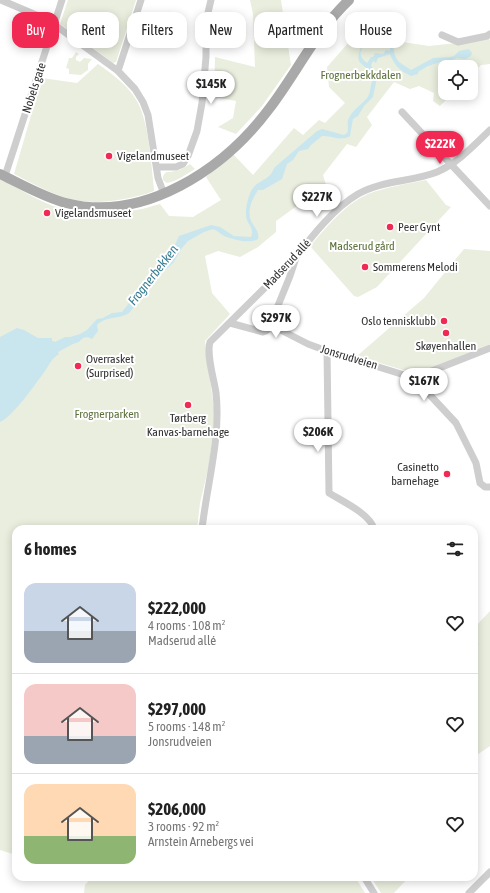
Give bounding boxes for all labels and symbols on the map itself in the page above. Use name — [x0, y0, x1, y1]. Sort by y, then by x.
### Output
street label: Nobels gate — [19, 61, 49, 115]
park label: Frognerbekkdalen — [321, 68, 401, 82]
pin: $145K — [183, 71, 239, 105]
pin: $222K — [412, 131, 468, 165]
place label: Vigelandmuseet — [117, 149, 190, 163]
marker: Vigelandmuseet — [104, 151, 114, 161]
pin: $227K — [289, 184, 345, 218]
place label: Vigelandsmuseet — [55, 206, 132, 220]
marker: Vigelandsmuseet — [42, 208, 52, 218]
place label: Peer Gynt — [398, 220, 441, 234]
marker: Peer Gynt — [385, 222, 395, 232]
street label: Madserud allé — [260, 236, 314, 292]
park label: Madserud gård — [329, 239, 395, 253]
water label: Frognerbekken — [125, 241, 182, 308]
place label: Sommerens Melodi — [373, 260, 458, 274]
marker: Sommerens Melodi — [360, 262, 370, 272]
pin: $297K — [248, 305, 304, 339]
place label: Oslo tennisklubb — [361, 314, 436, 328]
marker: Oslo tennisklubb — [439, 316, 449, 326]
marker: Skøyenhallen — [441, 328, 451, 338]
place label: Skøyenhallen — [416, 339, 476, 353]
street label: Jonsrudveien — [319, 342, 379, 372]
place label: Overrasket (Surprised) — [86, 352, 134, 380]
marker: Overrasket (Surprised) — [73, 361, 83, 371]
pin: $167K — [396, 368, 452, 402]
marker: Tørtberg Kanvas-barnehage — [183, 400, 193, 410]
park label: Frognerparken — [75, 407, 139, 421]
place label: Tørtberg Kanvas-barnehage — [147, 411, 229, 439]
pin: $206K — [290, 419, 346, 453]
place label: Casinetto barnehage — [391, 460, 439, 488]
marker: Casinetto barnehage — [442, 469, 452, 479]

